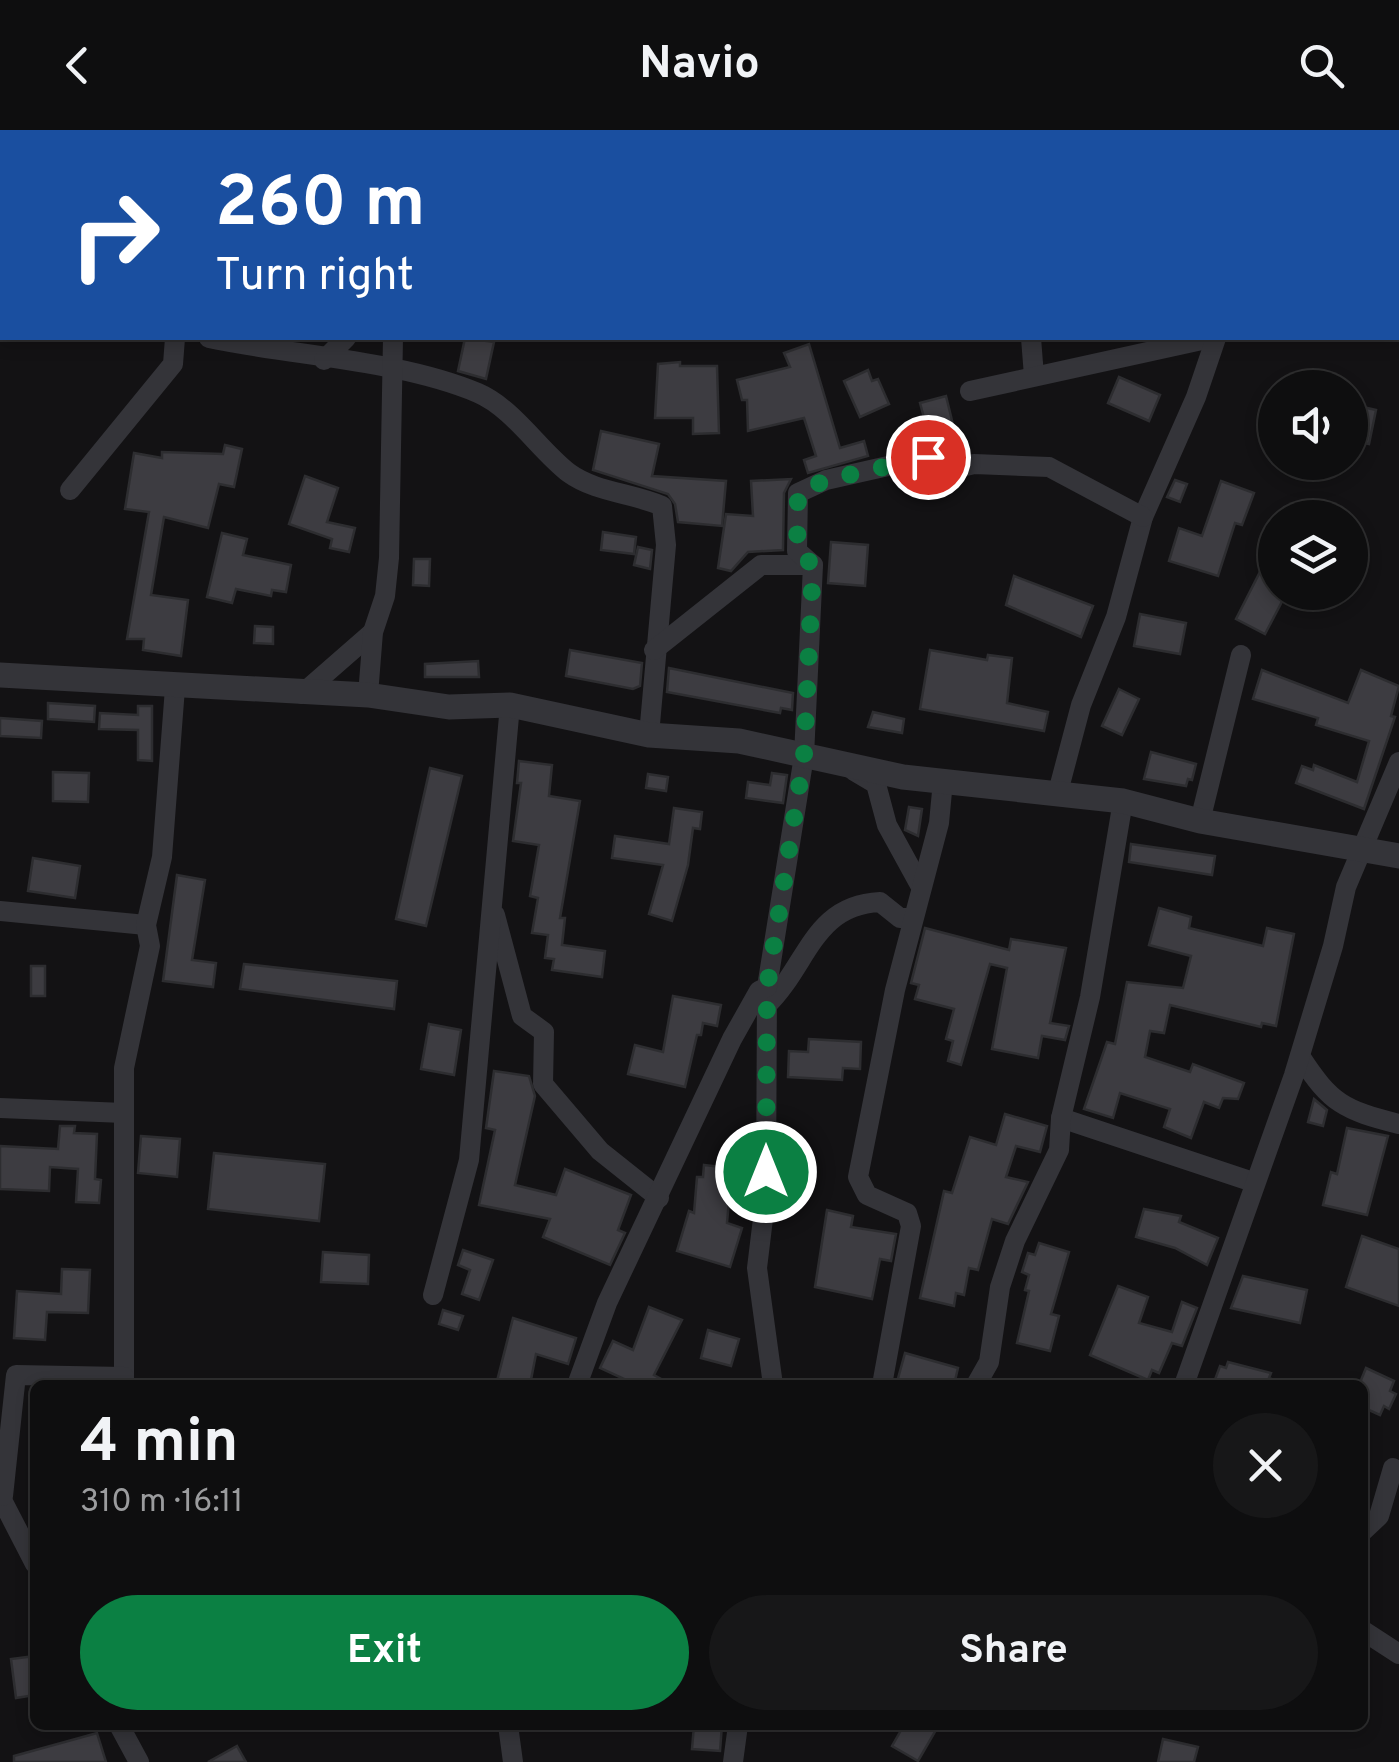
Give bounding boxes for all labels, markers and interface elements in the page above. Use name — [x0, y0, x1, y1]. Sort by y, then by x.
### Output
text: Navio — [639, 37, 760, 94]
icon: back — [50, 38, 105, 93]
icon: search — [1294, 38, 1349, 93]
text: 260 m — [215, 162, 426, 251]
icon: right — [50, 170, 180, 300]
text: Turn right — [215, 249, 414, 306]
map controls — [1258, 370, 1368, 610]
button: sound — [1258, 370, 1368, 480]
pin — [886, 415, 971, 500]
icon: arrive — [901, 430, 956, 485]
button: layers — [1258, 500, 1368, 610]
position arrow — [714, 1120, 818, 1224]
text: 4 min — [80, 1407, 239, 1483]
button: close — [1213, 1413, 1318, 1518]
text: 310 m · 16:11 — [80, 1483, 243, 1523]
button: Exit — [80, 1595, 689, 1710]
button: Share — [709, 1595, 1318, 1710]

